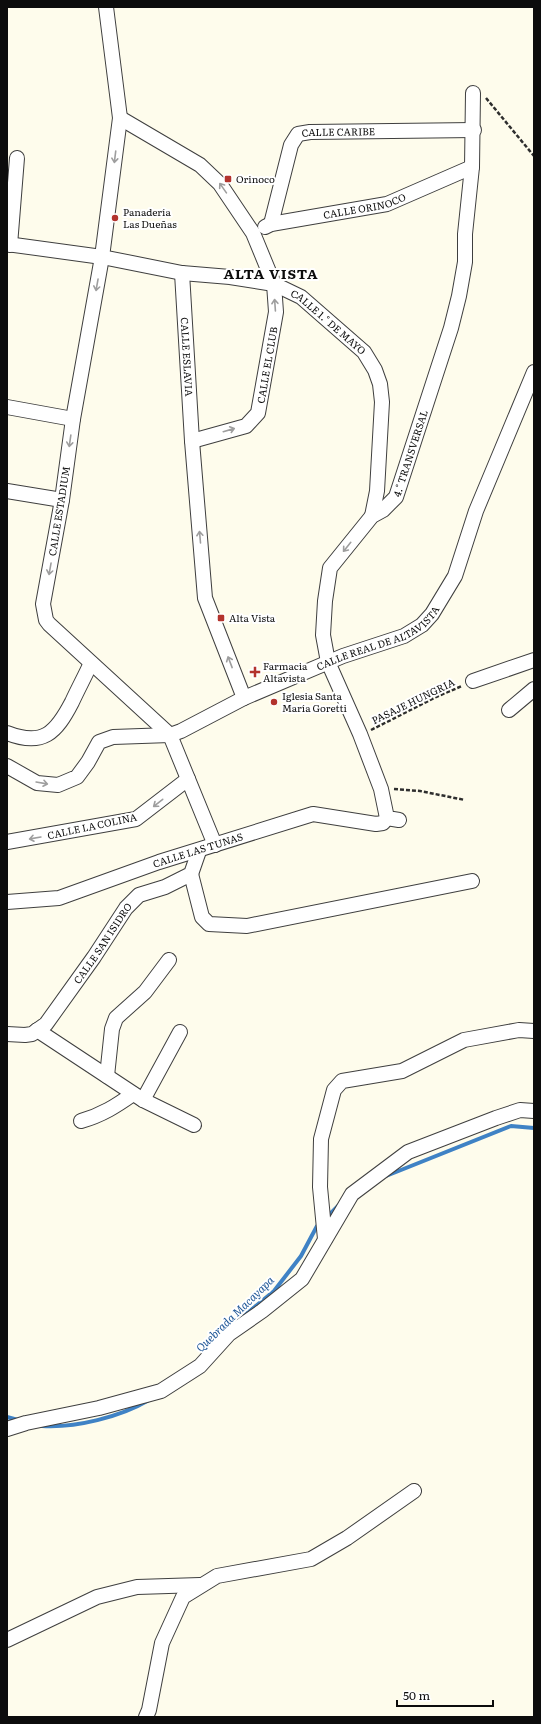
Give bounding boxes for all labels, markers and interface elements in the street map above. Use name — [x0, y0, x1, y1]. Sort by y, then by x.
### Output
street label: CALLE CARIBE — [300, 123, 375, 140]
one-way arrow — [112, 150, 119, 163]
place label: Orinoco — [236, 171, 275, 186]
marker: Orinoco — [223, 174, 233, 184]
one-way arrow — [219, 183, 227, 194]
street label: CALLE ORINOCO — [322, 189, 408, 222]
place label: Panadería Las Dueñas — [123, 204, 177, 231]
marker: Panadería Las Dueñas — [110, 213, 120, 223]
district label: ALTA VISTA — [223, 263, 319, 283]
one-way arrow — [93, 279, 101, 292]
street label: CALLE 1.° DE MAYO — [289, 285, 370, 358]
one-way arrow — [272, 299, 279, 312]
street label: CALLE ESLAVIA — [178, 317, 197, 397]
street label: CALLE EL CLUB — [252, 325, 281, 404]
street label: 4.° TRANSVERSAL — [389, 408, 431, 499]
one-way arrow — [223, 426, 236, 433]
one-way arrow — [66, 434, 74, 447]
street label: CALLE ESTADIUM — [44, 465, 73, 557]
one-way arrow — [196, 531, 204, 544]
one-way arrow — [343, 541, 352, 552]
one-way arrow — [45, 562, 53, 575]
street label: CALLE REAL DE ALTAVISTA — [314, 602, 443, 674]
place label: Alta Vista — [229, 610, 276, 625]
marker: Alta Vista — [216, 613, 226, 623]
one-way arrow — [226, 656, 233, 668]
place label: Farmacia Altavista — [263, 658, 308, 685]
marker: Farmacia Altavista — [250, 667, 260, 677]
street label: PASAJE HUNGRIA — [369, 674, 457, 727]
place label: Iglesia Santa María Goretti — [282, 688, 348, 715]
marker: Iglesia Santa María Goretti — [269, 697, 279, 707]
one-way arrow — [35, 779, 48, 787]
one-way arrow — [152, 799, 163, 808]
street label: CALLE LA COLINA — [46, 809, 139, 842]
street label: CALLE LAS TUNAS — [150, 828, 245, 871]
one-way arrow — [28, 834, 41, 842]
street label: CALLE SAN ISIDRO — [69, 898, 135, 987]
water label: Quebrada Macayapa — [192, 1271, 277, 1355]
scale bar — [397, 1682, 493, 1708]
text: 50 m — [403, 1686, 430, 1704]

